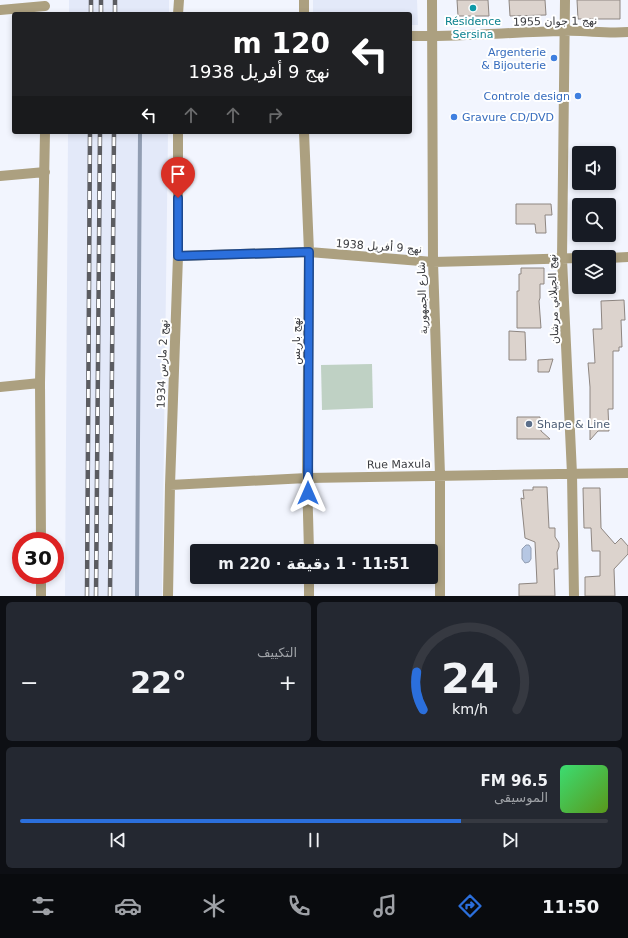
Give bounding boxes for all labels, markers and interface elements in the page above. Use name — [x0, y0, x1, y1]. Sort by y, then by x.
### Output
marker: Résidence Sersina — [468, 3, 478, 13]
street label: نهج 1 جوان 1955 — [513, 14, 597, 29]
place label: Résidence Sersina — [445, 15, 501, 41]
text: 120 m — [233, 27, 330, 60]
icon: left — [344, 28, 396, 80]
place label: Argenterie & Bijouterie — [481, 46, 546, 72]
marker: Argenterie & Bijouterie — [549, 53, 559, 63]
text: نهج 9 أفريل 1938 — [188, 61, 330, 82]
place label: Controle design — [483, 90, 570, 103]
marker: Controle design — [573, 91, 583, 101]
icon: left — [138, 104, 160, 126]
icon: ahead — [180, 104, 202, 126]
icon: ahead — [222, 104, 244, 126]
icon: right — [264, 104, 286, 126]
place label: Gravure CD/DVD — [462, 111, 554, 124]
marker: Gravure CD/DVD — [449, 112, 459, 122]
map controls — [572, 146, 616, 294]
button: sound — [572, 146, 616, 190]
pin — [161, 157, 195, 198]
icon: arrive — [167, 163, 189, 185]
button: search — [572, 198, 616, 242]
street label: نهج 9 أفريل 1938 — [335, 236, 423, 256]
button: layers — [572, 250, 616, 294]
street label: نهج الجيلاني مرشان — [545, 254, 562, 344]
street label: شارع الجمهورية — [415, 261, 430, 335]
street label: نهج باريس — [290, 317, 303, 365]
street label: نهج 2 مارس 1934 — [154, 319, 171, 409]
place label: Shape & Line — [537, 418, 610, 431]
marker: Shape & Line — [524, 419, 534, 429]
street label: Rue Maxula — [367, 457, 431, 472]
position arrow — [287, 472, 329, 514]
speed limit sign: 30 — [12, 532, 64, 584]
text: 11:51 · 1 دقيقة · 220 m — [218, 555, 410, 573]
text: التكييف — [257, 645, 297, 660]
text: 24 — [441, 653, 498, 702]
text: 22° — [130, 665, 187, 700]
text: − — [20, 670, 38, 695]
text: + — [279, 670, 297, 695]
text: km/h — [451, 700, 488, 716]
text: 96.5 FM — [481, 772, 548, 790]
text: الموسيقى — [494, 790, 548, 805]
icon: previous — [107, 829, 129, 851]
icon: pause — [303, 829, 325, 851]
icon: next — [499, 829, 521, 851]
icon: filters — [29, 892, 57, 920]
icon: car — [114, 892, 142, 920]
icon: climate — [200, 892, 228, 920]
icon: phone — [285, 892, 313, 920]
icon: music — [371, 892, 399, 920]
icon: directions — [456, 892, 484, 920]
text: 11:50 — [542, 896, 599, 917]

